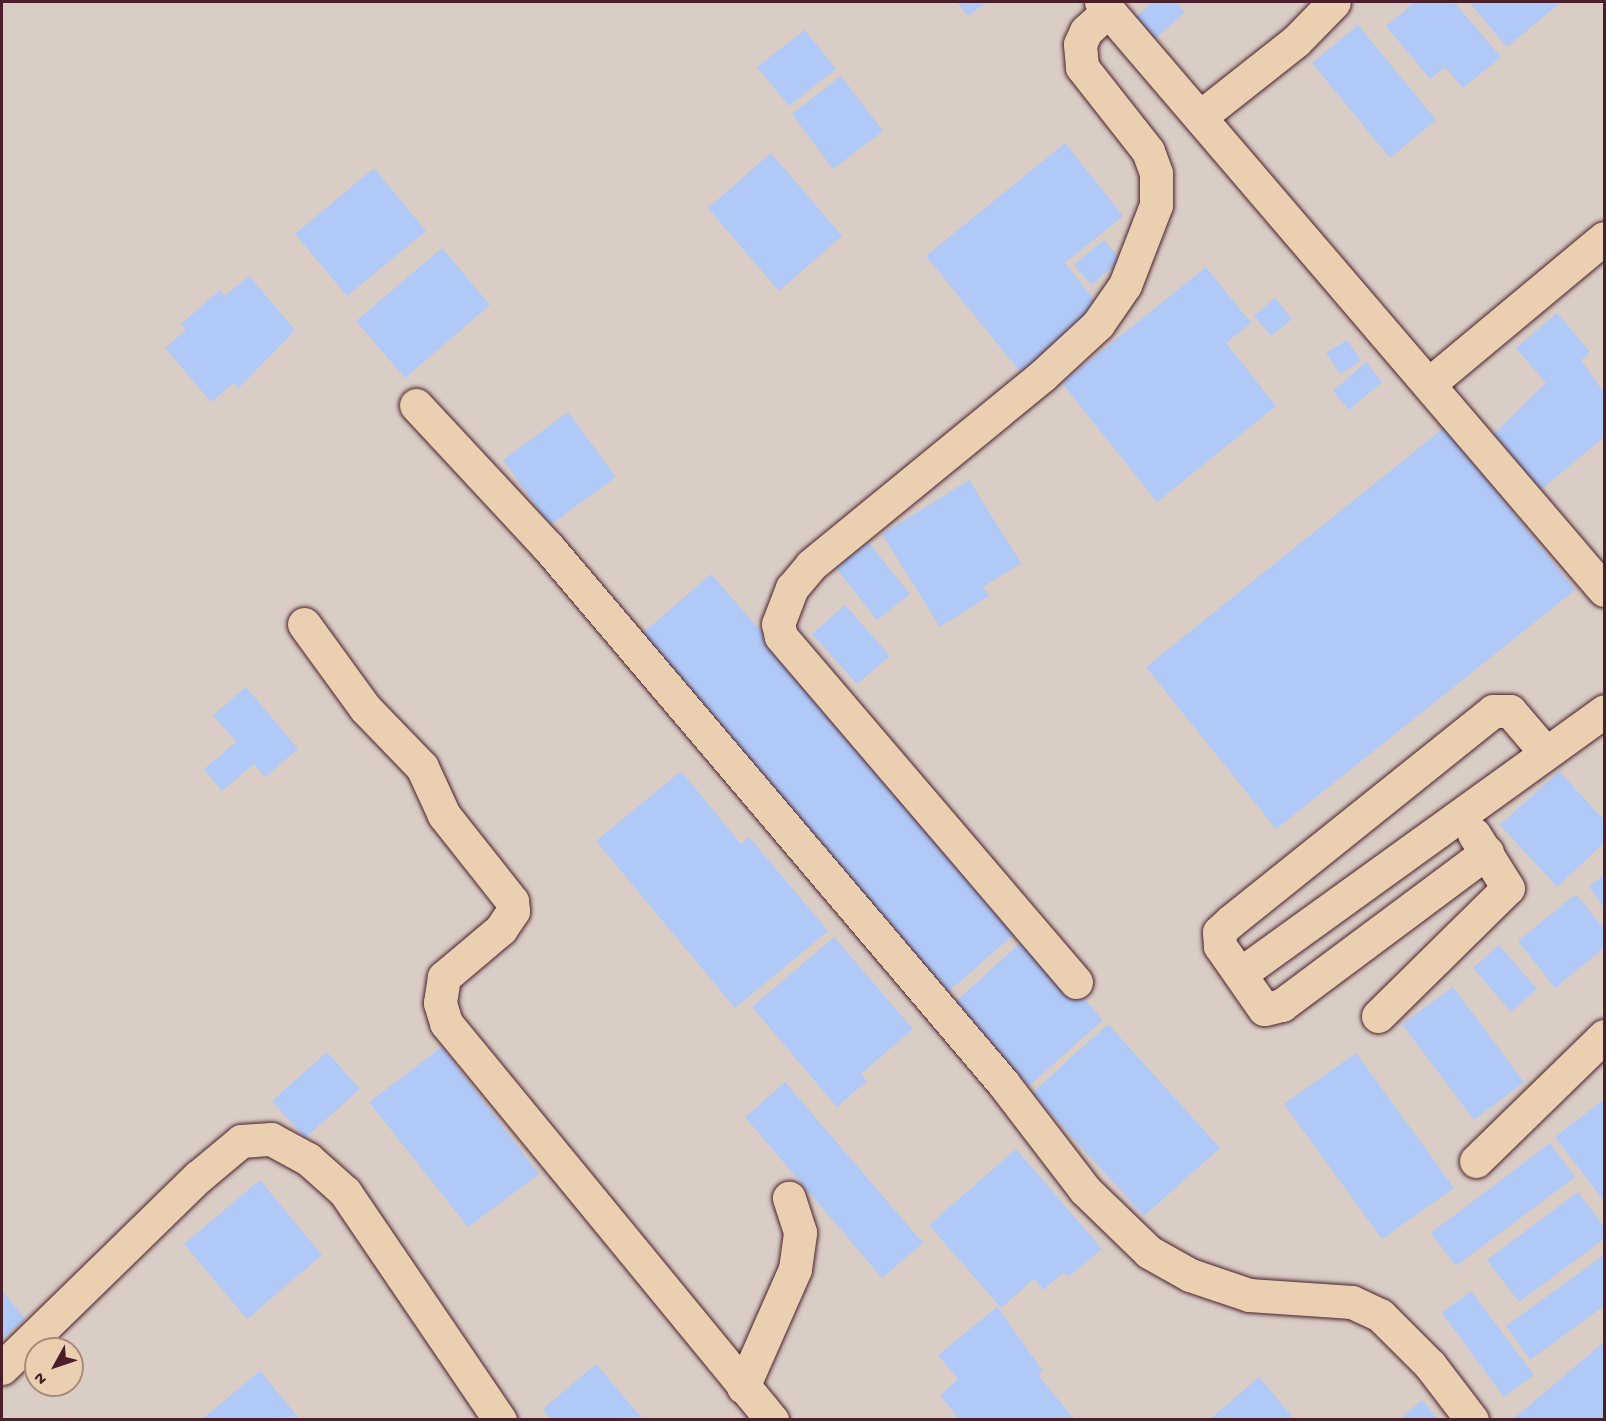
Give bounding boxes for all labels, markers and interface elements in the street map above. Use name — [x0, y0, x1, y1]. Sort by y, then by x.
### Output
north arrow — [24, 1337, 84, 1397]
text: N — [31, 1368, 52, 1388]

